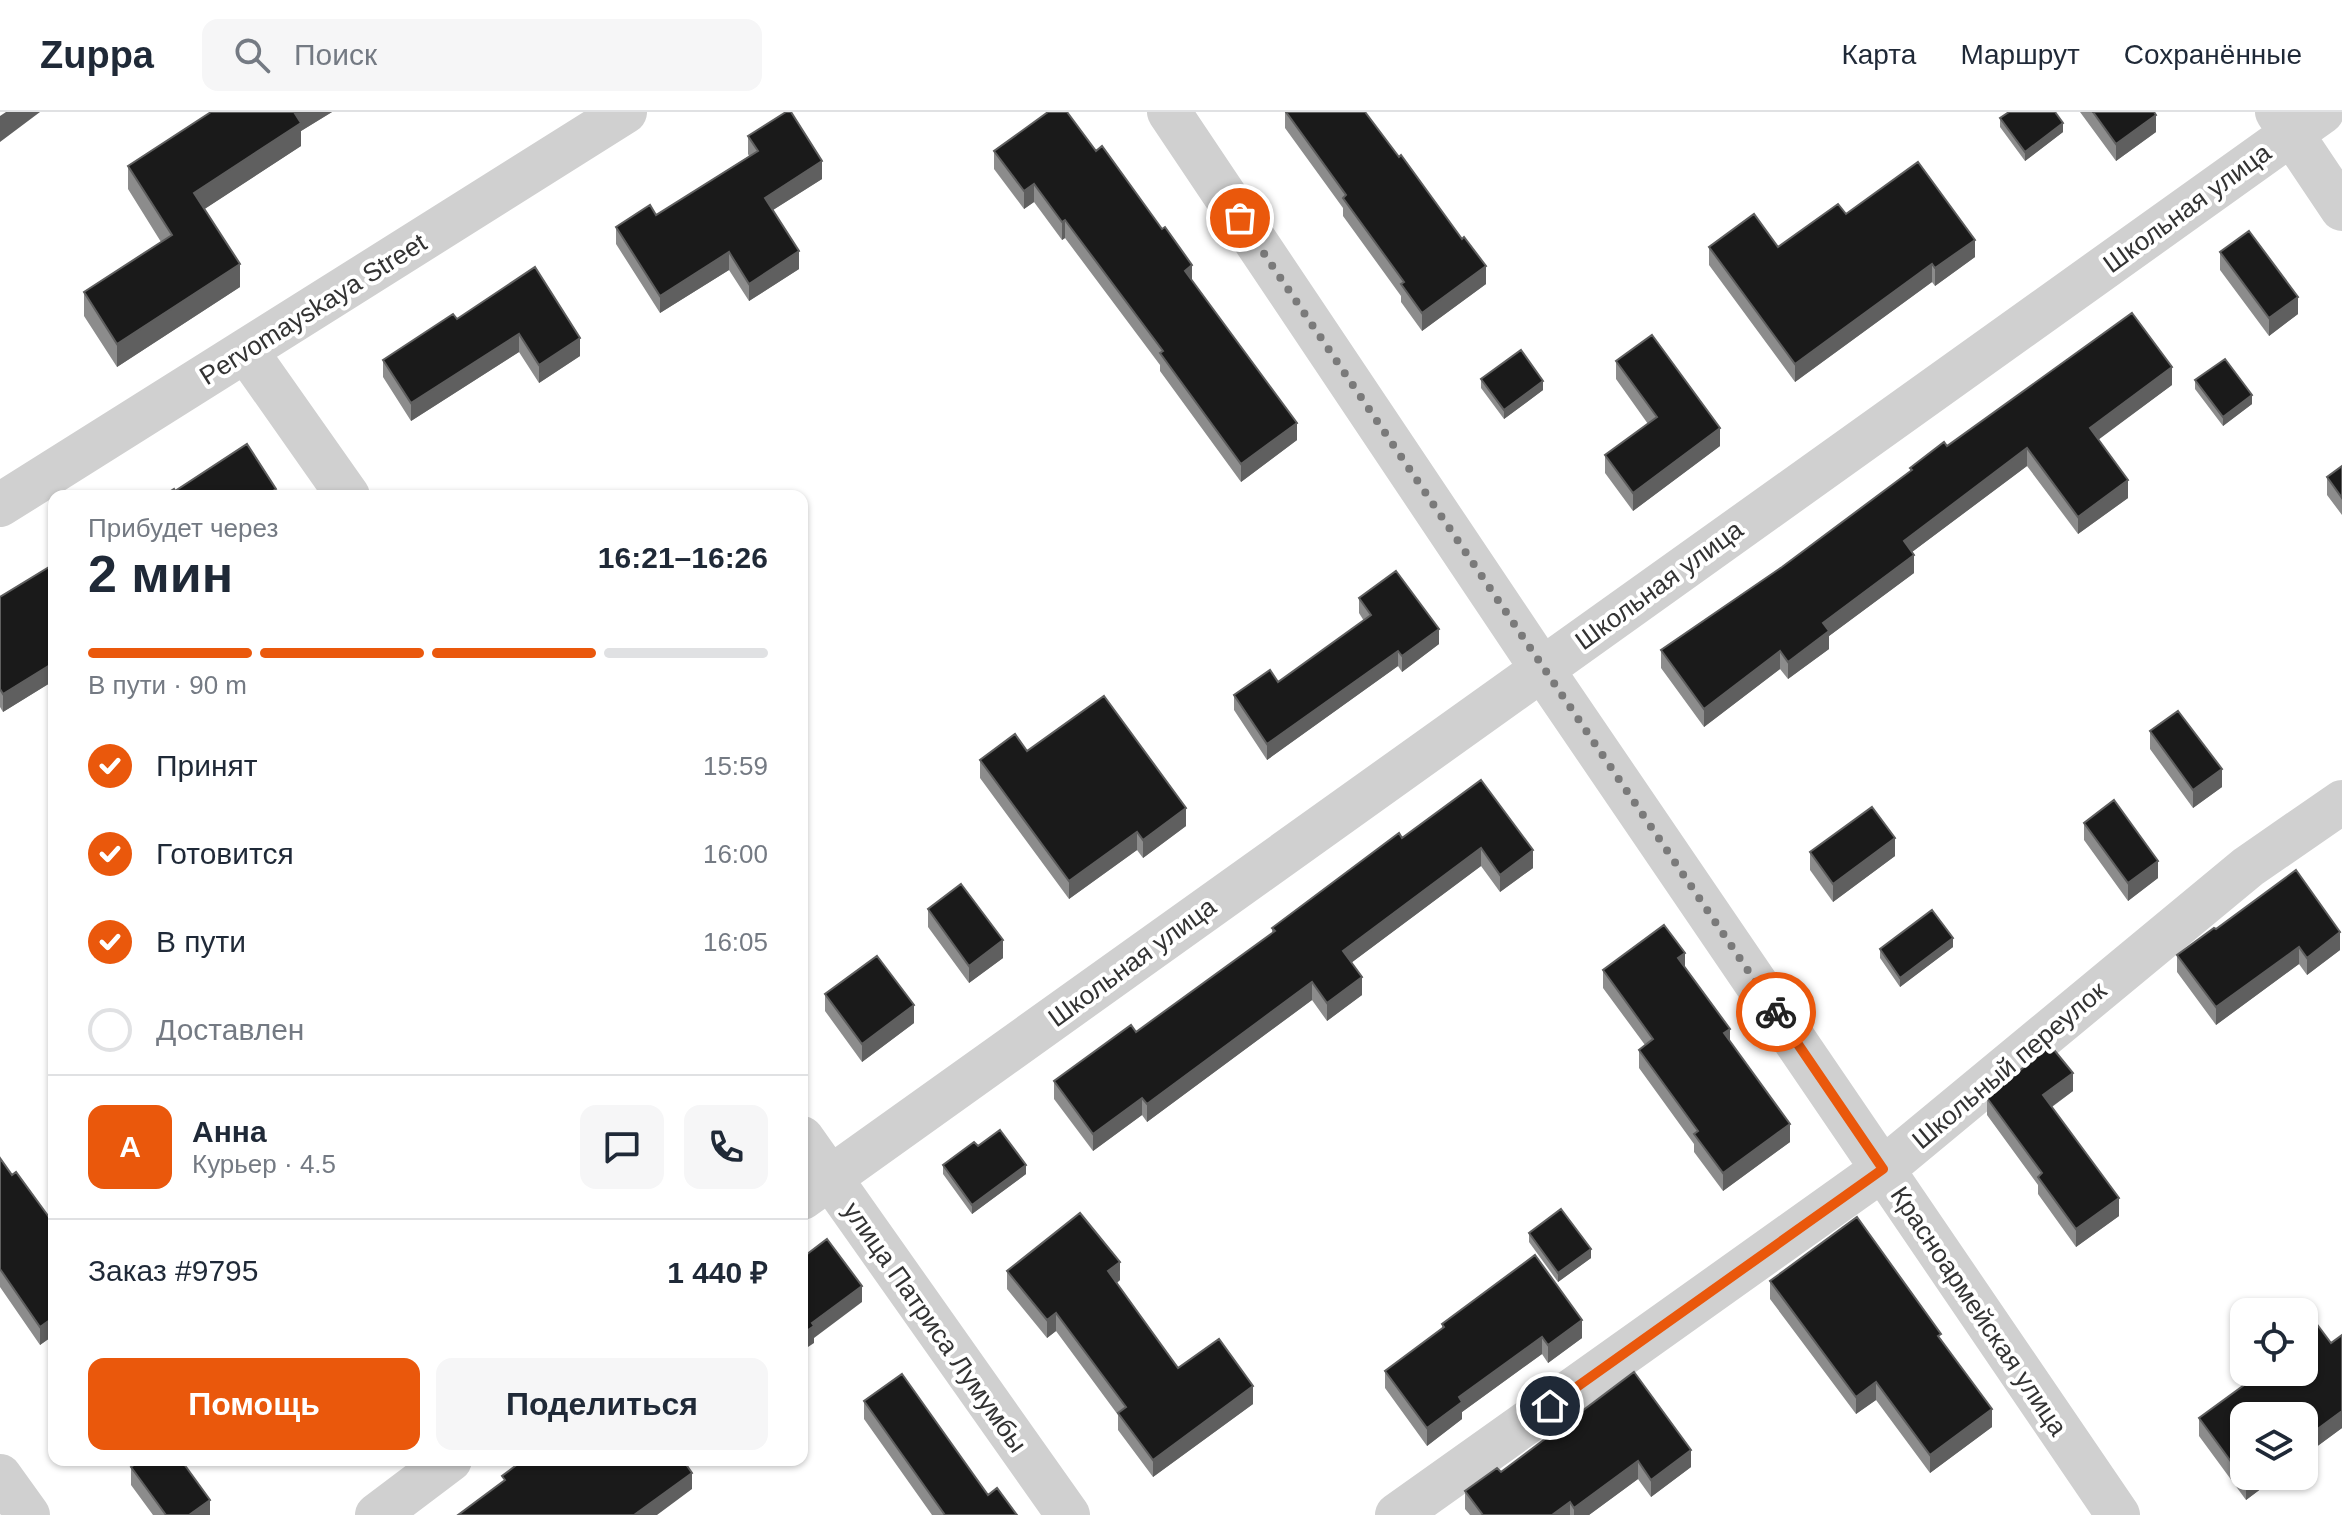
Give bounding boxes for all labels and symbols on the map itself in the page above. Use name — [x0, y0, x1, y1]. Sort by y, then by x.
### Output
street label: Школьная улица — [2097, 137, 2277, 279]
pin — [1206, 184, 1274, 252]
street label: Pervomayskaya Street — [194, 227, 433, 391]
street label: Школьная улица — [1569, 514, 1749, 656]
street label: Школьная улица — [1042, 891, 1222, 1033]
courier — [1736, 972, 1816, 1052]
street label: Школьный переулок — [1906, 975, 2112, 1155]
street label: Красноармейская улица — [1884, 1181, 2074, 1442]
street label: улица Патриса Лумумбы — [837, 1196, 1033, 1458]
pin — [1516, 1372, 1584, 1440]

